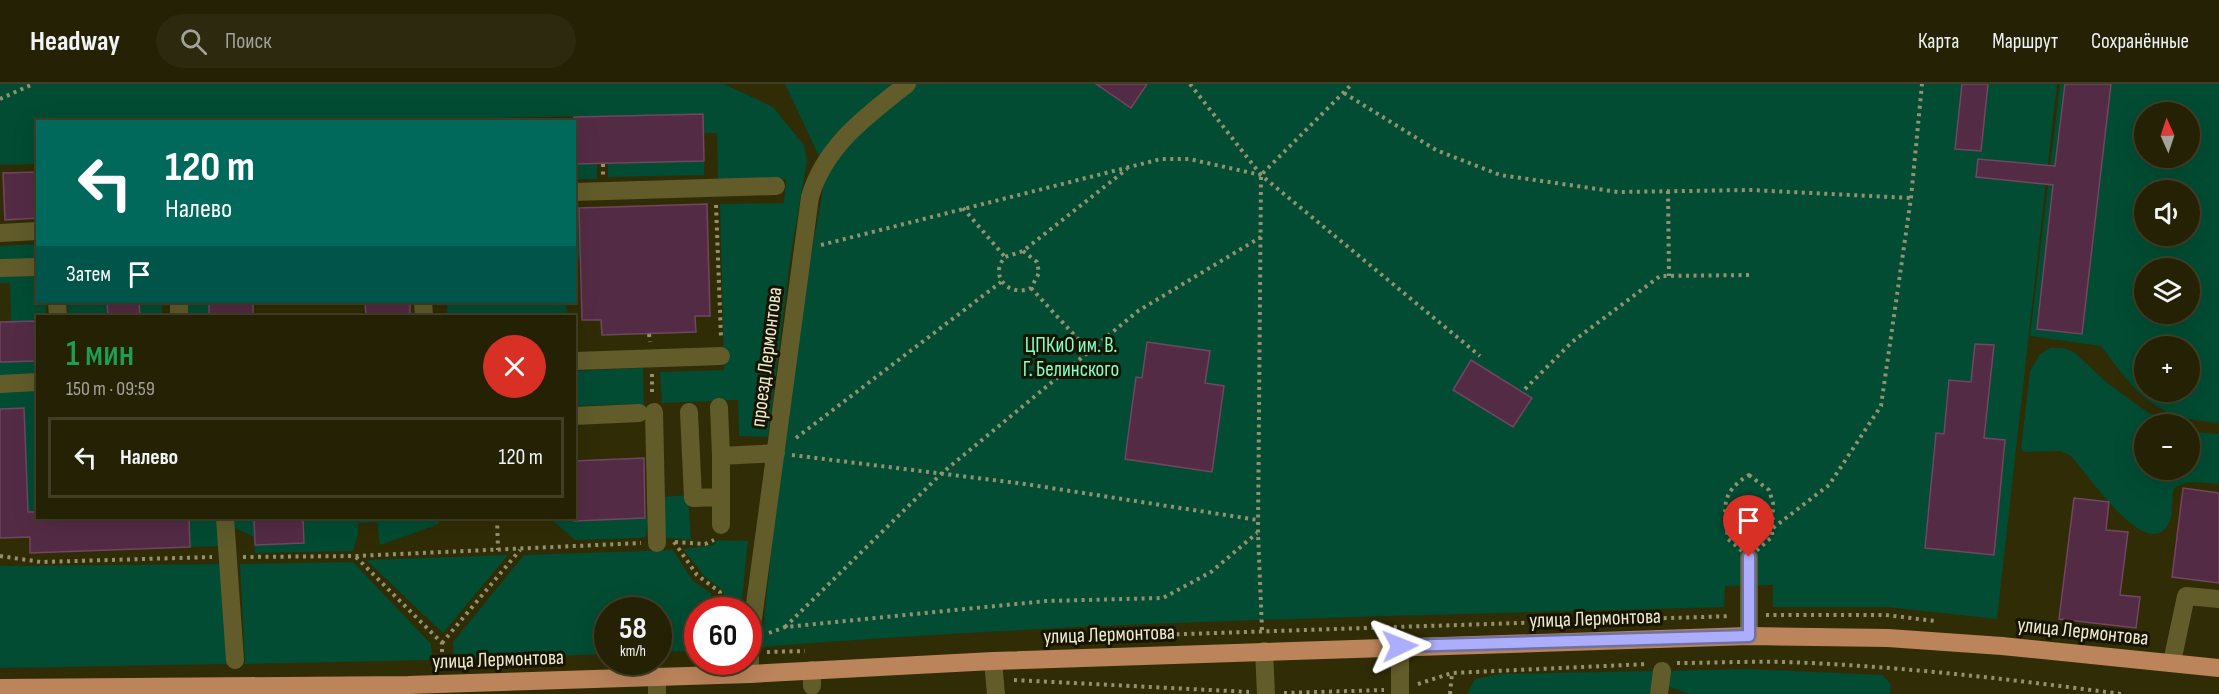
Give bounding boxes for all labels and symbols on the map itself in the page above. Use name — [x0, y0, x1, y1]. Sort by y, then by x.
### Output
north arrow — [2134, 102, 2200, 168]
street label: проезд Лермонтова — [746, 286, 787, 428]
park label: ЦПКиО им. В. Г. Белинского — [1023, 333, 1119, 382]
pin — [1723, 495, 1774, 557]
speed limit sign: 60 — [684, 597, 762, 675]
street label: улица Лермонтова — [1529, 604, 1661, 633]
street label: улица Лермонтова — [2016, 612, 2150, 651]
position arrow — [1368, 614, 1432, 678]
street label: улица Лермонтова — [1043, 620, 1175, 649]
street label: улица Лермонтова — [432, 645, 564, 674]

